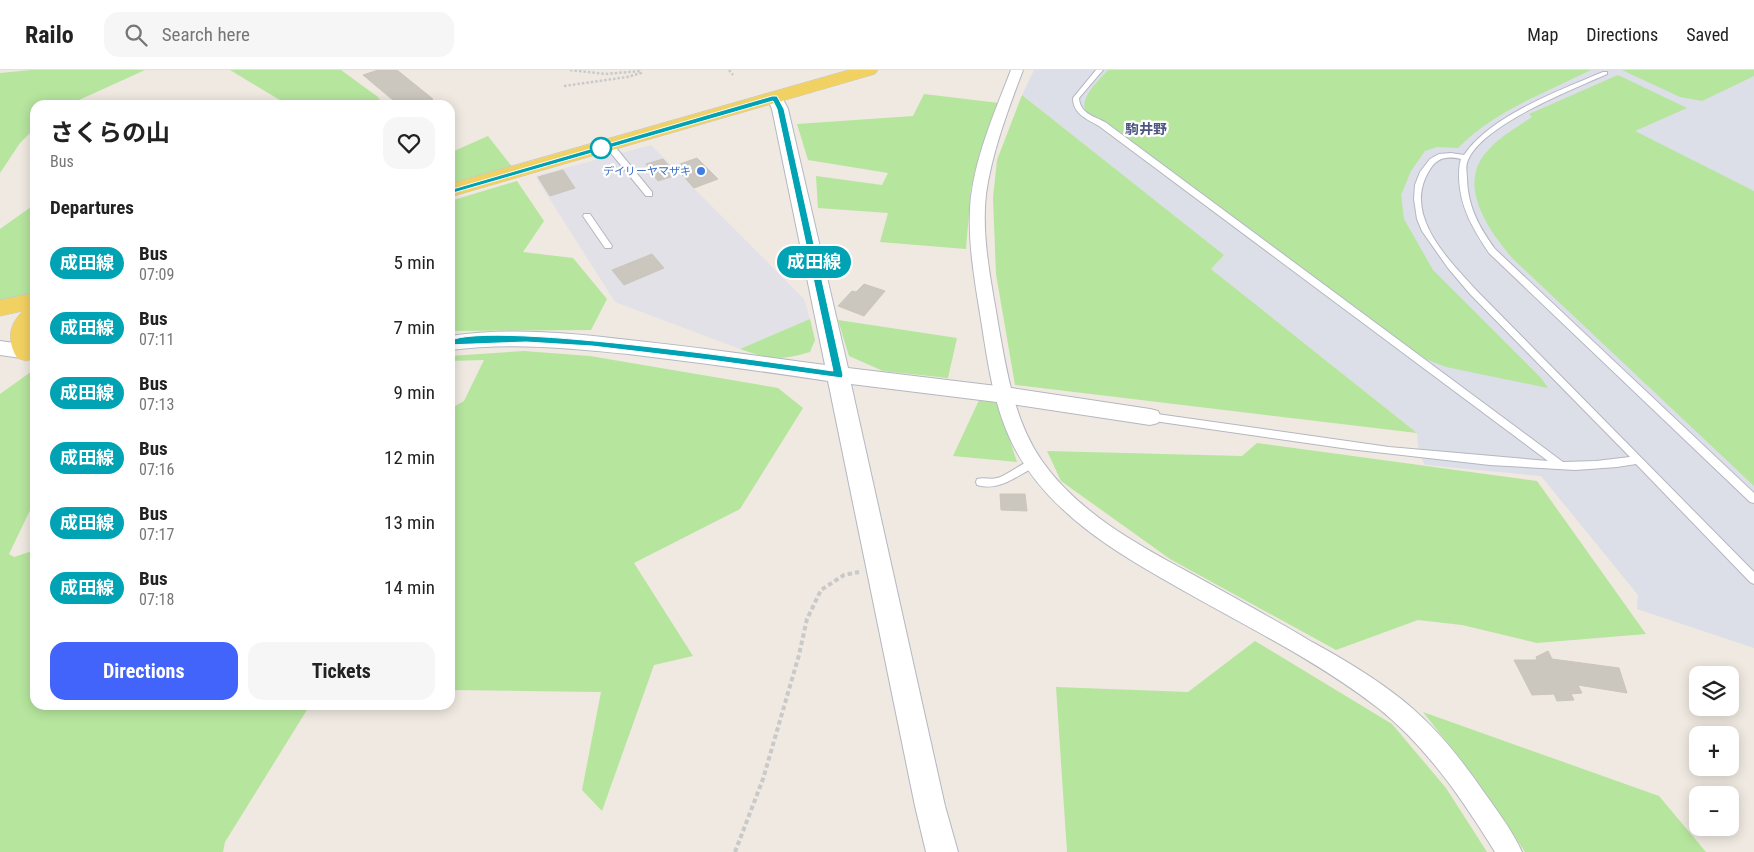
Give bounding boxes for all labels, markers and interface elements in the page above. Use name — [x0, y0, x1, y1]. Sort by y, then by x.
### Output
search box — [104, 12, 454, 57]
text: Railo — [25, 21, 74, 49]
icon: search — [122, 21, 150, 49]
text: Search here — [162, 23, 250, 46]
text: Map — [1527, 24, 1558, 45]
text: Directions — [1586, 24, 1658, 45]
text: Saved — [1686, 24, 1729, 45]
button: heart — [383, 117, 435, 169]
text: さくらの山 — [50, 119, 170, 147]
district label: 駒井野 — [1125, 121, 1167, 137]
unlabelled marker — [590, 137, 612, 159]
text: Bus — [50, 152, 74, 171]
place label: デイリーヤマザキ — [603, 165, 691, 178]
marker: デイリーヤマザキ — [695, 165, 707, 177]
text: Departures — [50, 196, 134, 219]
text: Bus — [139, 242, 168, 265]
line badge: 成田線 — [785, 246, 843, 278]
text: 5 min — [393, 251, 435, 274]
text: 成田線 — [787, 251, 841, 272]
text: 成田線 — [60, 252, 114, 273]
text: 07:09 — [139, 265, 174, 284]
text: Bus — [139, 307, 168, 330]
text: 7 min — [393, 316, 435, 339]
text: 成田線 — [60, 317, 114, 338]
text: 07:11 — [139, 330, 174, 349]
text: Bus — [139, 372, 168, 395]
text: 9 min — [393, 381, 435, 404]
text: 成田線 — [60, 382, 114, 403]
text: 07:13 — [139, 395, 174, 414]
text: Bus — [139, 437, 168, 460]
text: 12 min — [384, 446, 435, 469]
text: 成田線 — [60, 447, 114, 468]
text: 07:16 — [139, 460, 174, 479]
text: Bus — [139, 502, 168, 525]
text: 13 min — [384, 511, 435, 534]
text: 成田線 — [60, 512, 114, 533]
text: 07:17 — [139, 525, 174, 544]
text: Bus — [139, 567, 168, 590]
text: 14 min — [384, 576, 435, 599]
text: 成田線 — [60, 577, 114, 598]
text: 07:18 — [139, 590, 174, 609]
button: Directions — [50, 642, 238, 700]
button: Tickets — [248, 642, 435, 700]
map controls — [1689, 666, 1739, 836]
button: layers — [1689, 666, 1739, 716]
button: + — [1689, 726, 1739, 776]
button: − — [1689, 786, 1739, 836]

